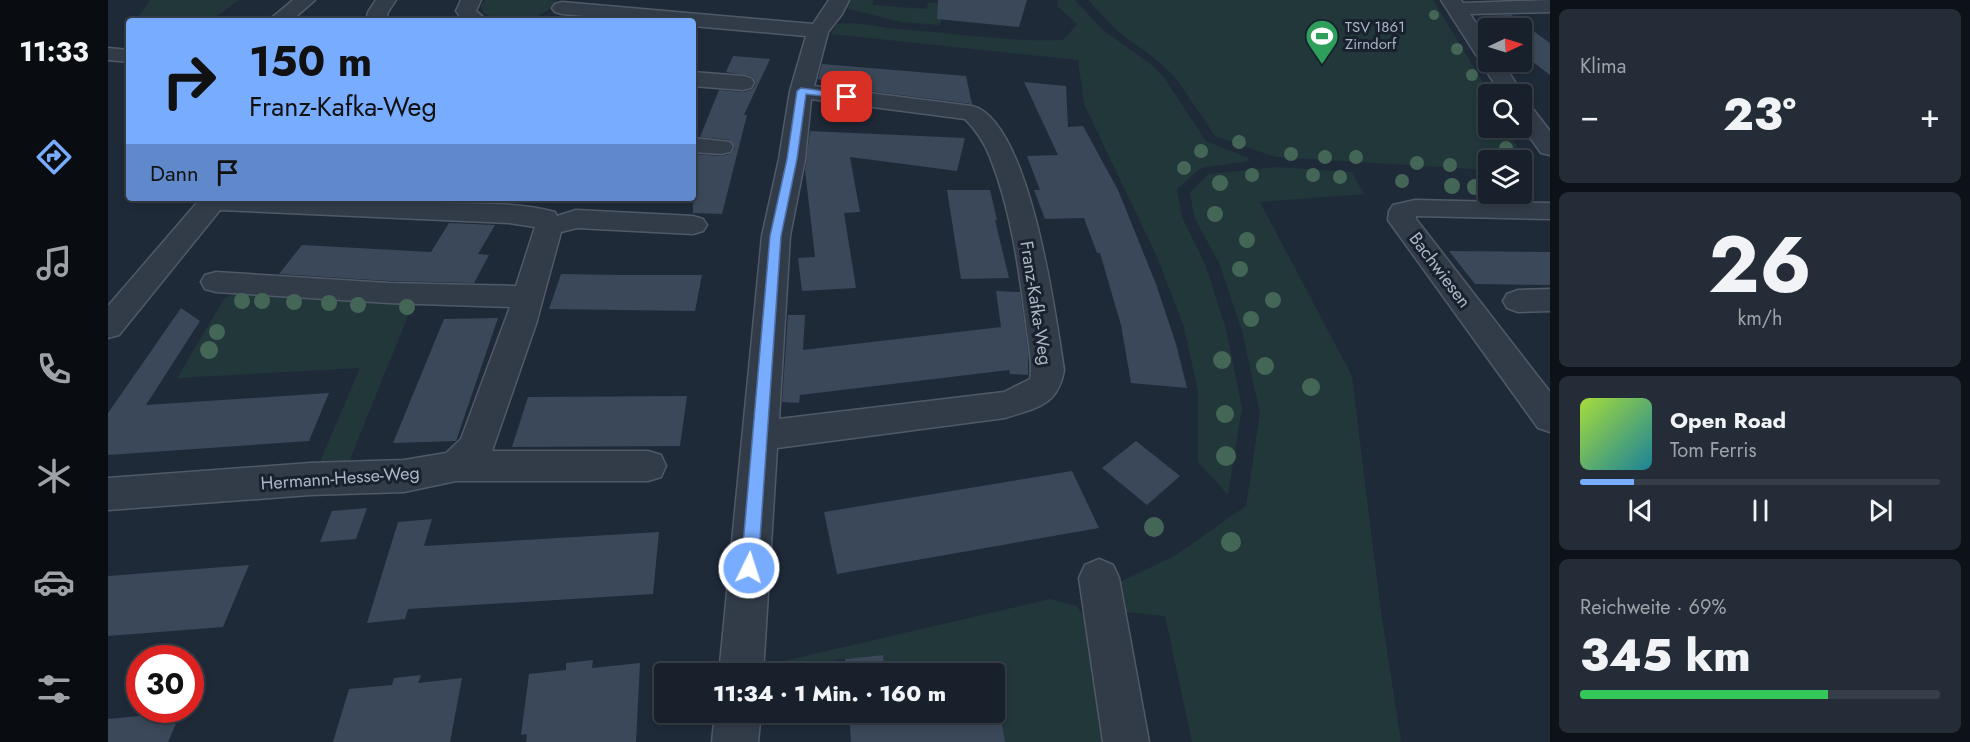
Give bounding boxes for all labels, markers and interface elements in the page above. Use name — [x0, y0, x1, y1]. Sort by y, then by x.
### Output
place label: TSV 1861 Zirndorf — [1345, 16, 1405, 55]
sports icon: TSV 1861 Zirndorf — [1304, 18, 1340, 65]
north arrow — [1478, 18, 1532, 72]
map controls — [1478, 18, 1532, 204]
text: 150 m — [249, 31, 372, 92]
text: 11:33 — [19, 32, 89, 71]
icon: right — [150, 42, 228, 120]
text: Klima — [1580, 52, 1626, 81]
pin — [821, 71, 872, 122]
icon: arrive — [830, 80, 863, 113]
text: 23° — [1723, 82, 1796, 147]
button: search — [1478, 84, 1532, 138]
text: Franz-Kafka-Weg — [249, 87, 437, 126]
text: − — [1580, 92, 1599, 139]
text: + — [1920, 92, 1940, 139]
icon: directions — [33, 136, 75, 178]
button: layers — [1478, 150, 1532, 204]
icon: arrive — [211, 156, 244, 189]
text: Dann — [150, 157, 199, 189]
text: 26 — [1708, 209, 1812, 321]
street label: Bachwiesen — [1403, 227, 1477, 313]
street label: Franz-Kafka-Weg — [1013, 239, 1059, 367]
icon: music — [33, 242, 75, 284]
text: km/h — [1737, 304, 1783, 333]
icon: phone — [33, 348, 75, 390]
text: Open Road — [1670, 404, 1786, 436]
text: Tom Ferris — [1670, 436, 1757, 465]
icon: climate — [33, 455, 75, 497]
street label: Hermann-Hesse-Weg — [260, 459, 420, 497]
icon: previous — [1624, 494, 1657, 527]
icon: pause — [1744, 494, 1777, 527]
icon: next — [1864, 494, 1897, 527]
position arrow — [717, 536, 781, 600]
icon: car — [33, 561, 75, 603]
text: Reichweite · 69% — [1580, 593, 1727, 622]
text: 345 km — [1580, 623, 1751, 688]
speed limit sign: 30 — [126, 645, 204, 723]
icon: filters — [33, 668, 75, 710]
text: 11:34 · 1 Min. · 160 m — [713, 677, 946, 709]

